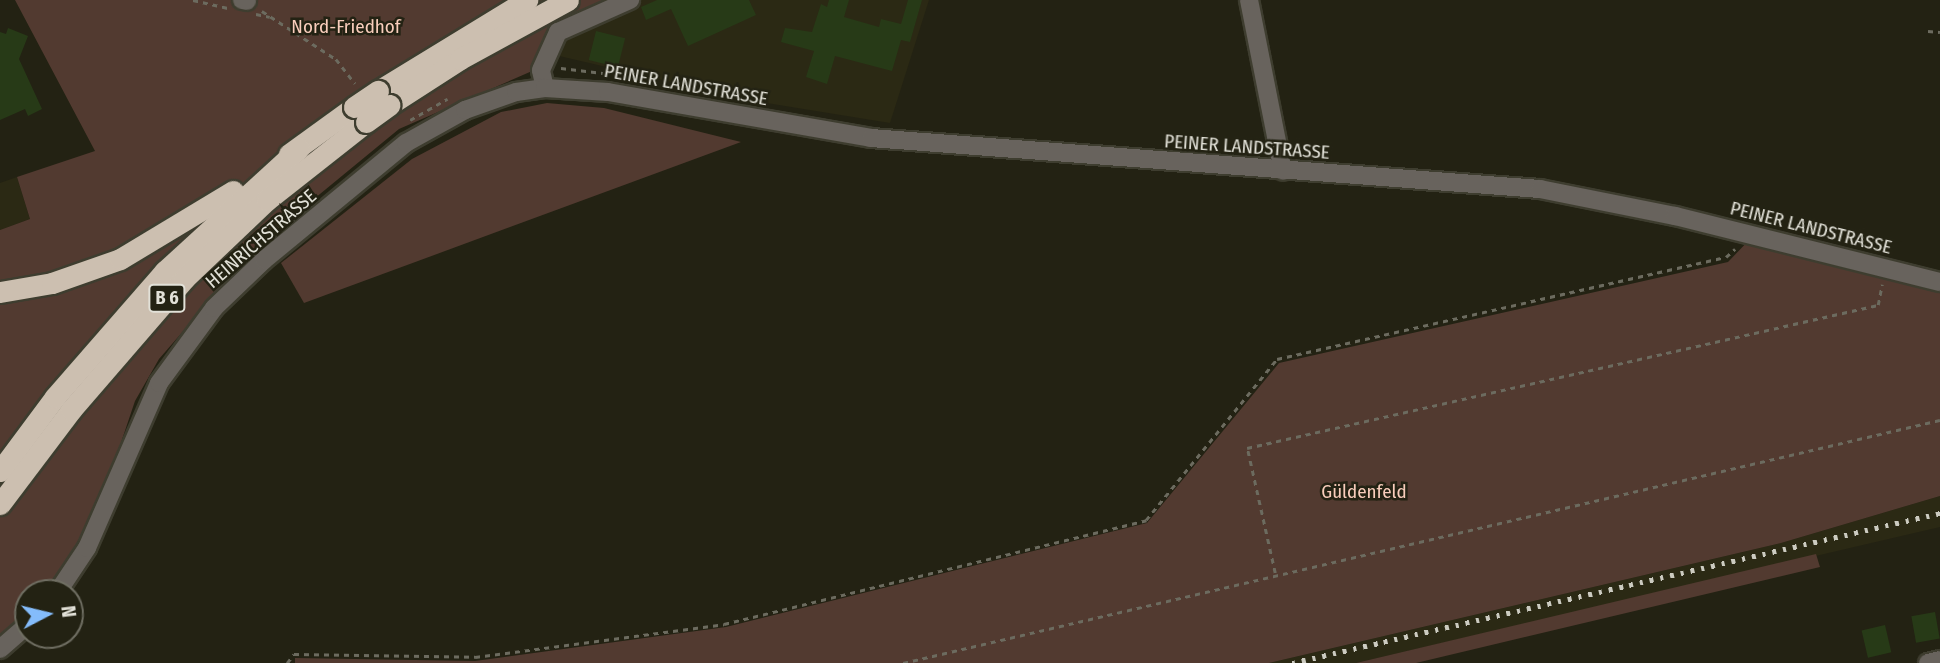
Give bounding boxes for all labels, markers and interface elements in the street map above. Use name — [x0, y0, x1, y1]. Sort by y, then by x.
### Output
park label: Nord-Friedhof — [291, 16, 401, 38]
street label: PEINER LANDSTRASSE — [602, 59, 770, 111]
street label: PEINER LANDSTRASSE — [1164, 130, 1330, 164]
street label: HEINRICHSTRASSE — [201, 185, 321, 293]
street label: PEINER LANDSTRASSE — [1728, 197, 1894, 259]
road number: B 6 — [148, 284, 186, 312]
park label: Güldenfeld — [1321, 481, 1407, 503]
north arrow — [14, 579, 84, 649]
text: N — [56, 605, 80, 619]

